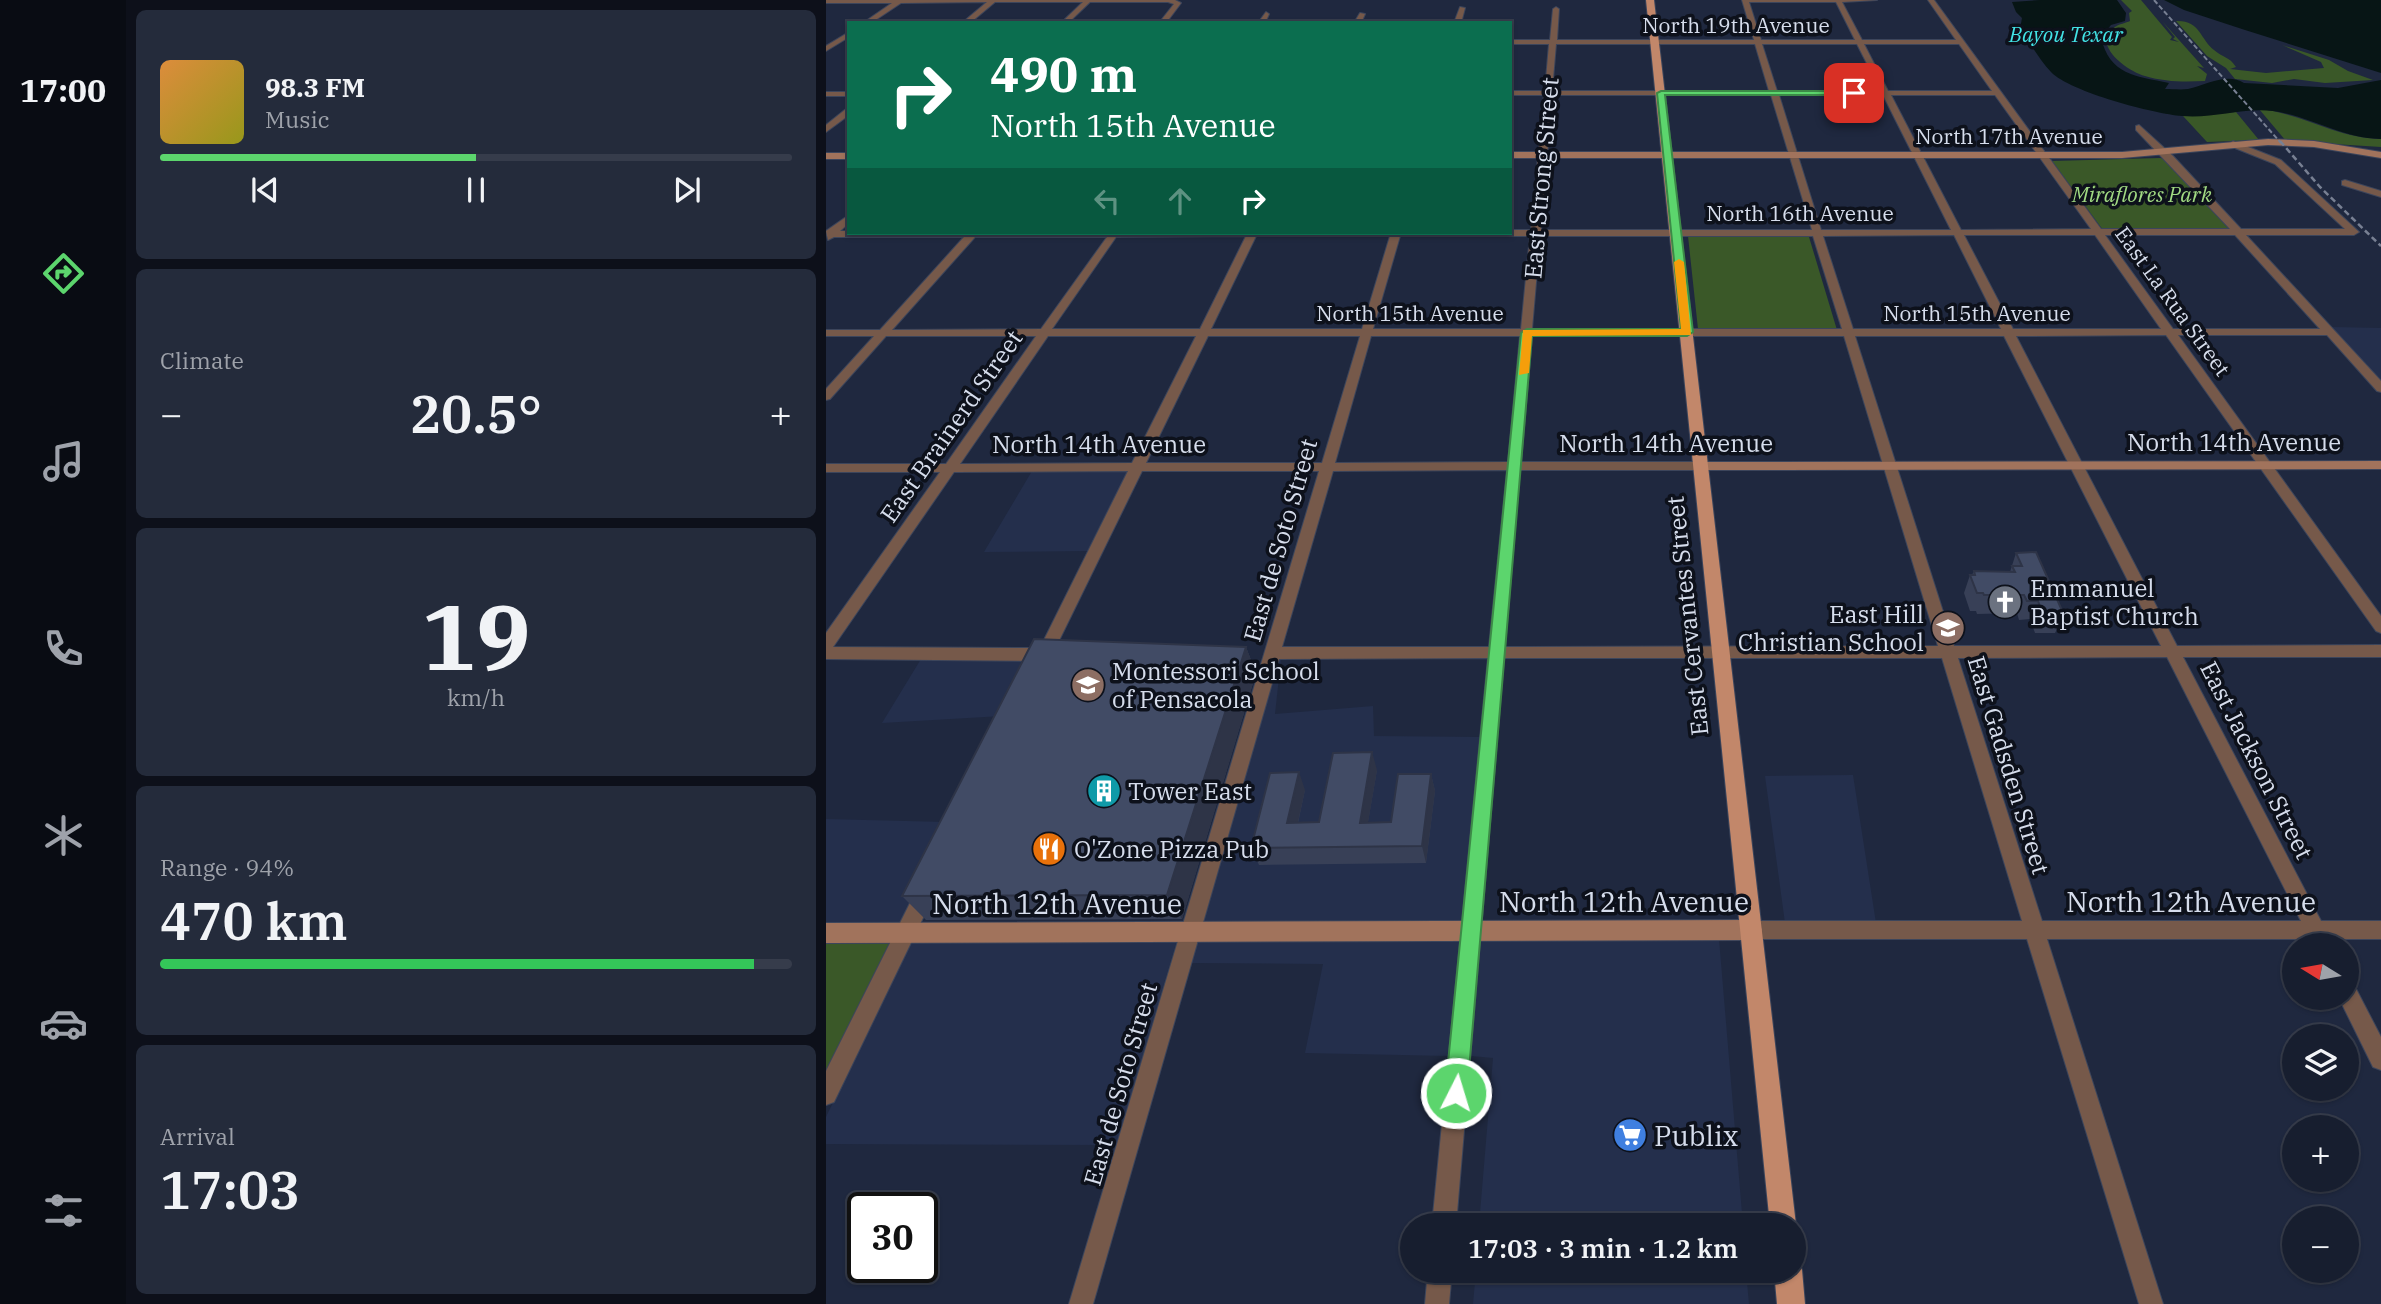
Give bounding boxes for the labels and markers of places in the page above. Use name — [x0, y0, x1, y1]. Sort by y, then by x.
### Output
pin — [1824, 63, 1884, 123]
place label: Emmanuel Baptist Church — [2030, 572, 2199, 632]
church icon: Emmanuel Baptist Church — [1986, 583, 2024, 621]
place label: East Hill Christian School — [1738, 598, 1924, 658]
school or university icon: East Hill Christian School — [1929, 609, 1967, 647]
place label: Montessori School of Pensacola — [1112, 655, 1320, 715]
school or university icon: Montessori School of Pensacola — [1069, 666, 1107, 704]
building icon: Tower East — [1085, 772, 1123, 810]
place label: Tower East — [1128, 775, 1252, 807]
restaurant icon: O'Zone Pizza Pub — [1030, 830, 1068, 868]
place label: O'Zone Pizza Pub — [1074, 833, 1269, 865]
supermarket icon: Publix — [1611, 1116, 1649, 1154]
place label: Publix — [1654, 1117, 1739, 1154]

